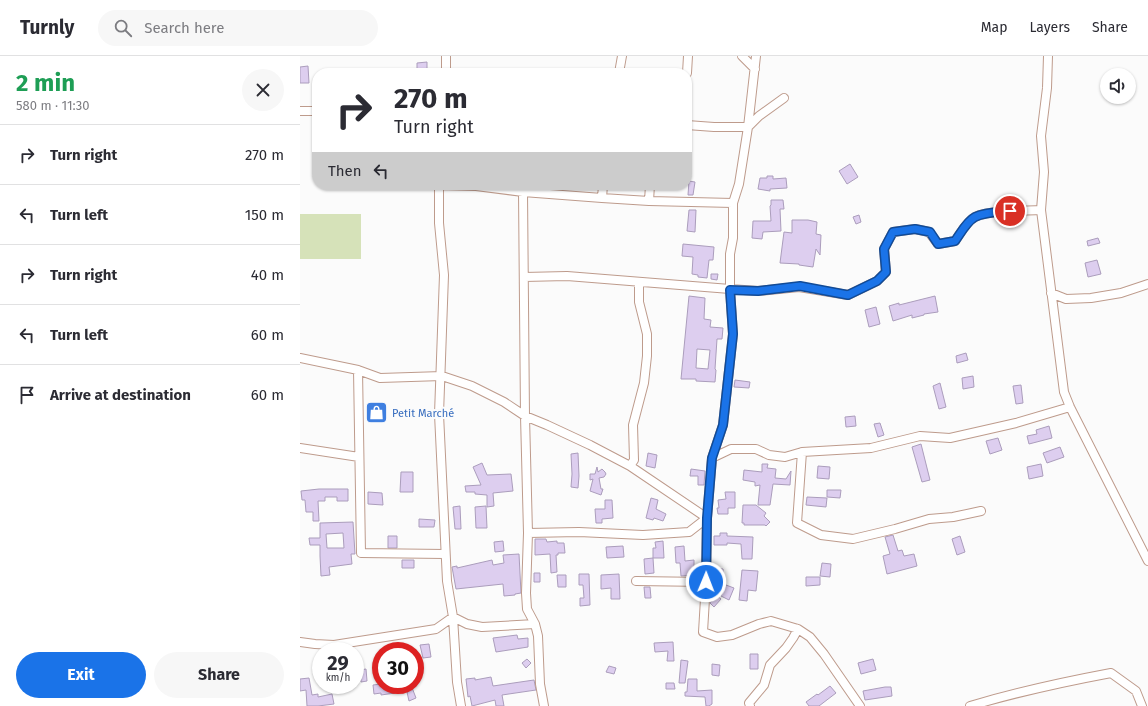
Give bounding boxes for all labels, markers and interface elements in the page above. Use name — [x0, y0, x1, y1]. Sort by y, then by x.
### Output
search box — [98, 10, 378, 46]
text: Turnly — [20, 16, 74, 39]
icon: search — [112, 17, 134, 39]
text: Search here — [144, 19, 224, 37]
text: Map — [981, 19, 1007, 36]
text: Layers — [1029, 19, 1070, 36]
text: Share — [1092, 19, 1128, 36]
map controls — [1100, 68, 1136, 104]
button: sound — [1100, 68, 1136, 104]
text: 2 min — [16, 69, 75, 97]
button: close — [242, 69, 284, 111]
text: 270 m — [394, 82, 468, 115]
icon: right — [328, 84, 380, 136]
text: 580 m · 11:30 — [16, 98, 90, 113]
text: Turn right — [394, 116, 474, 138]
icon: right — [16, 144, 38, 166]
text: Turn right — [50, 146, 117, 164]
text: 270 m — [245, 146, 284, 164]
icon: left — [370, 160, 392, 182]
text: Then — [328, 162, 362, 180]
pin — [993, 194, 1027, 228]
icon: arrive — [999, 200, 1021, 222]
icon: left — [16, 204, 38, 226]
text: Turn left — [50, 206, 108, 224]
text: 150 m — [245, 206, 284, 224]
icon: right — [16, 264, 38, 286]
text: Turn right — [50, 266, 117, 284]
text: 40 m — [251, 266, 284, 284]
icon: left — [16, 324, 38, 346]
text: Turn left — [50, 326, 108, 344]
text: 60 m — [251, 326, 284, 344]
icon: arrive — [16, 384, 38, 406]
text: Arrive at destination — [50, 386, 191, 404]
text: 60 m — [251, 386, 284, 404]
shop icon: Petit Marché — [364, 400, 390, 426]
place label: Petit Marché — [392, 407, 454, 420]
position arrow — [685, 561, 727, 603]
speed limit sign: 30 — [372, 642, 424, 694]
text: 29 — [327, 651, 349, 675]
button: Exit — [16, 652, 146, 698]
button: Share — [154, 652, 284, 698]
text: km/h — [326, 672, 350, 684]

